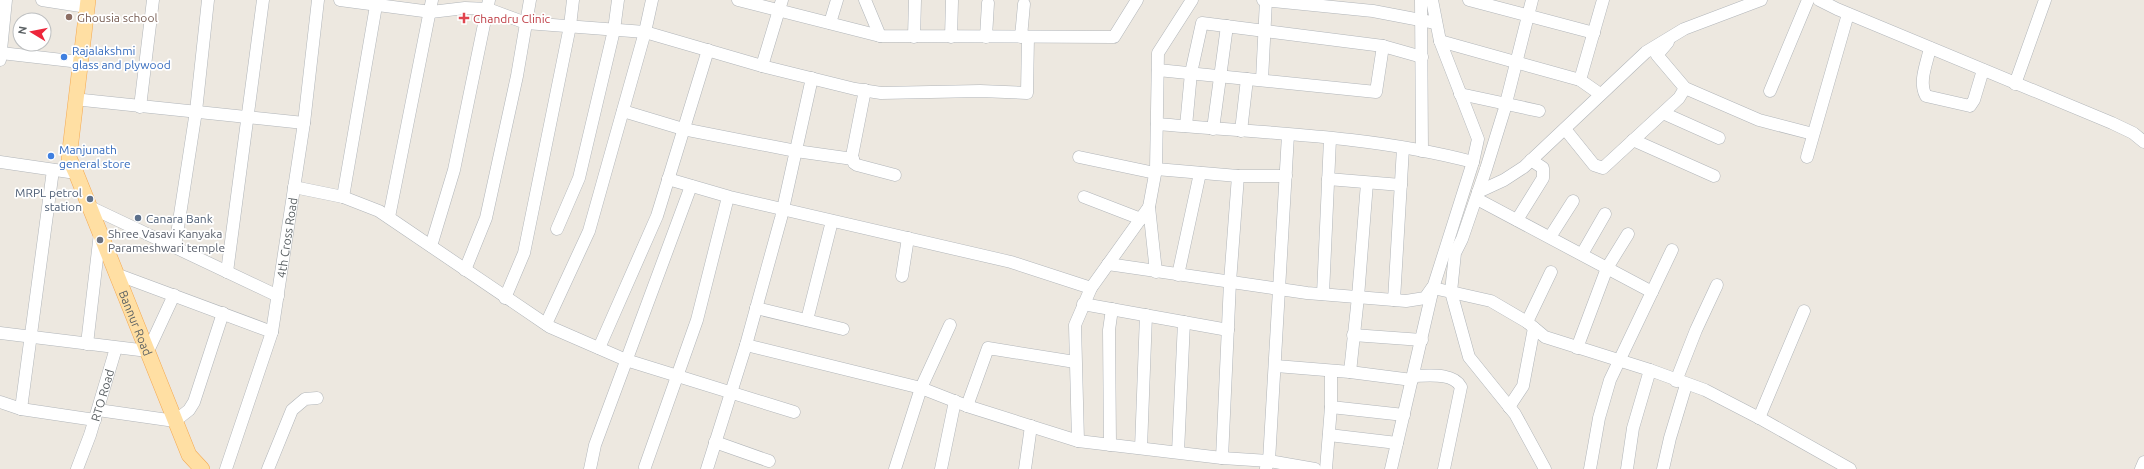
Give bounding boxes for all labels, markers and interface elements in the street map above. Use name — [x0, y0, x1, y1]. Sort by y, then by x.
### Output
place label: Ghousia school — [77, 11, 158, 24]
north arrow — [12, 12, 52, 52]
marker: Ghousia school — [64, 12, 74, 22]
marker: Chandru Clinic — [458, 12, 470, 24]
place label: Chandru Clinic — [473, 12, 551, 25]
text: N — [16, 25, 29, 35]
place label: Rajalakshmi glass and plywood — [72, 44, 171, 71]
marker: Rajalakshmi glass and plywood — [59, 52, 69, 62]
place label: Manjunath general store — [59, 143, 131, 170]
marker: Manjunath general store — [46, 151, 56, 161]
place label: MRPL petrol station — [15, 186, 82, 213]
marker: MRPL petrol station — [85, 194, 95, 204]
street label: 4th Cross Road — [274, 197, 299, 279]
place label: Canara Bank — [146, 212, 213, 225]
marker: Canara Bank — [133, 213, 143, 223]
place label: Shree Vasavi Kanyaka Parameshwari temple — [108, 227, 225, 254]
marker: Shree Vasavi Kanyaka Parameshwari temple — [95, 235, 105, 245]
street label: Bannur Road — [117, 288, 155, 357]
street label: RTO Road — [88, 368, 116, 423]

